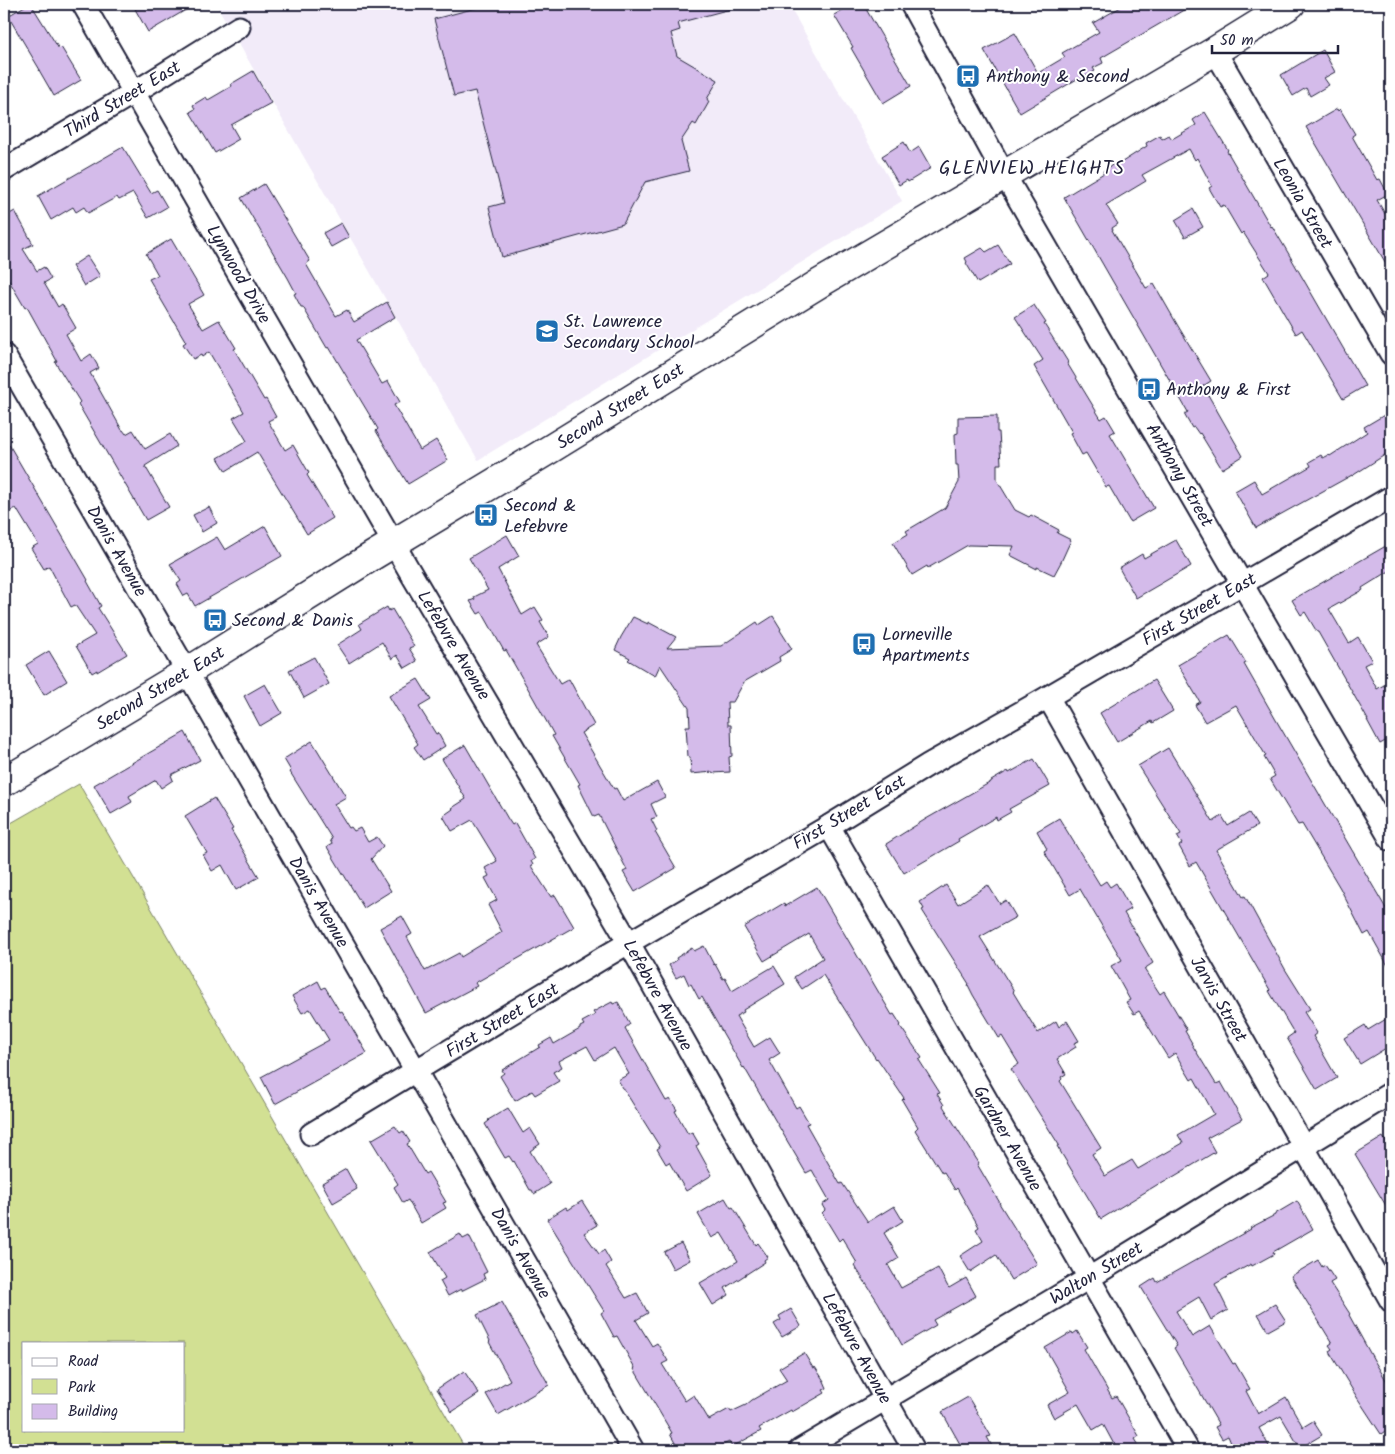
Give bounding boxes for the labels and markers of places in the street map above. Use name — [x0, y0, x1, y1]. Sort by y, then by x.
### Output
bus stop icon: Anthony & Second — [955, 63, 981, 89]
place label: Anthony & Second — [986, 63, 1130, 92]
place label: St. Lawrence Secondary School — [564, 308, 695, 358]
school or university icon: St. Lawrence Secondary School — [534, 318, 560, 344]
bus stop icon: Anthony & First — [1136, 376, 1162, 402]
place label: Anthony & First — [1166, 376, 1292, 405]
place label: Second & Lefebvre — [504, 492, 576, 542]
bus stop icon: Second & Lefebvre — [473, 502, 499, 528]
bus stop icon: Second & Danis — [202, 607, 228, 633]
place label: Second & Danis — [232, 607, 353, 636]
place label: Lorneville Apartments — [882, 621, 970, 671]
bus stop icon: Lorneville Apartments — [851, 631, 877, 657]

